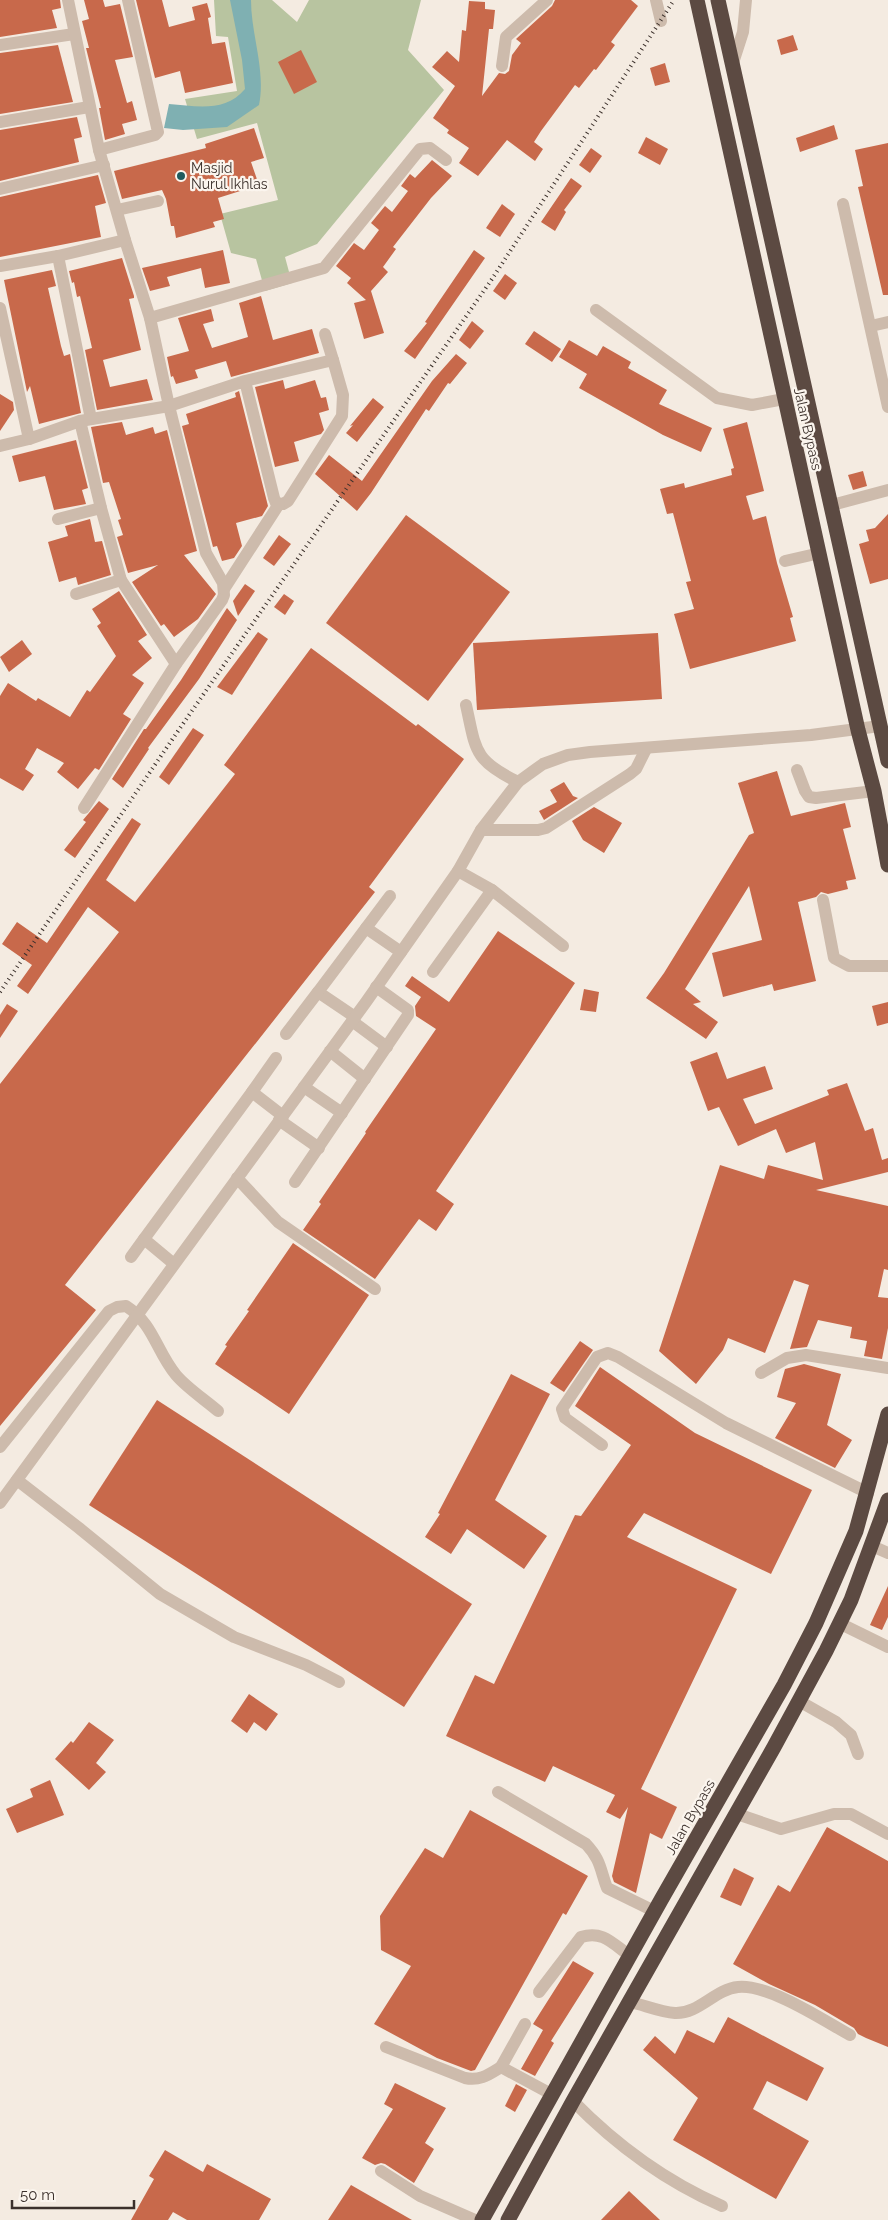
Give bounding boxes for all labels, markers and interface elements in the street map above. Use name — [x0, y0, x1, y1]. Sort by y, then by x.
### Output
place label: Masjid Nurul Ikhlas — [191, 160, 268, 192]
marker: Masjid Nurul Ikhlas — [175, 170, 187, 182]
street label: Jalan Bypass — [791, 386, 825, 472]
street label: Jalan Bypass — [662, 1776, 718, 1857]
scale bar — [12, 2178, 135, 2210]
text: 50 m — [20, 2186, 55, 2204]

